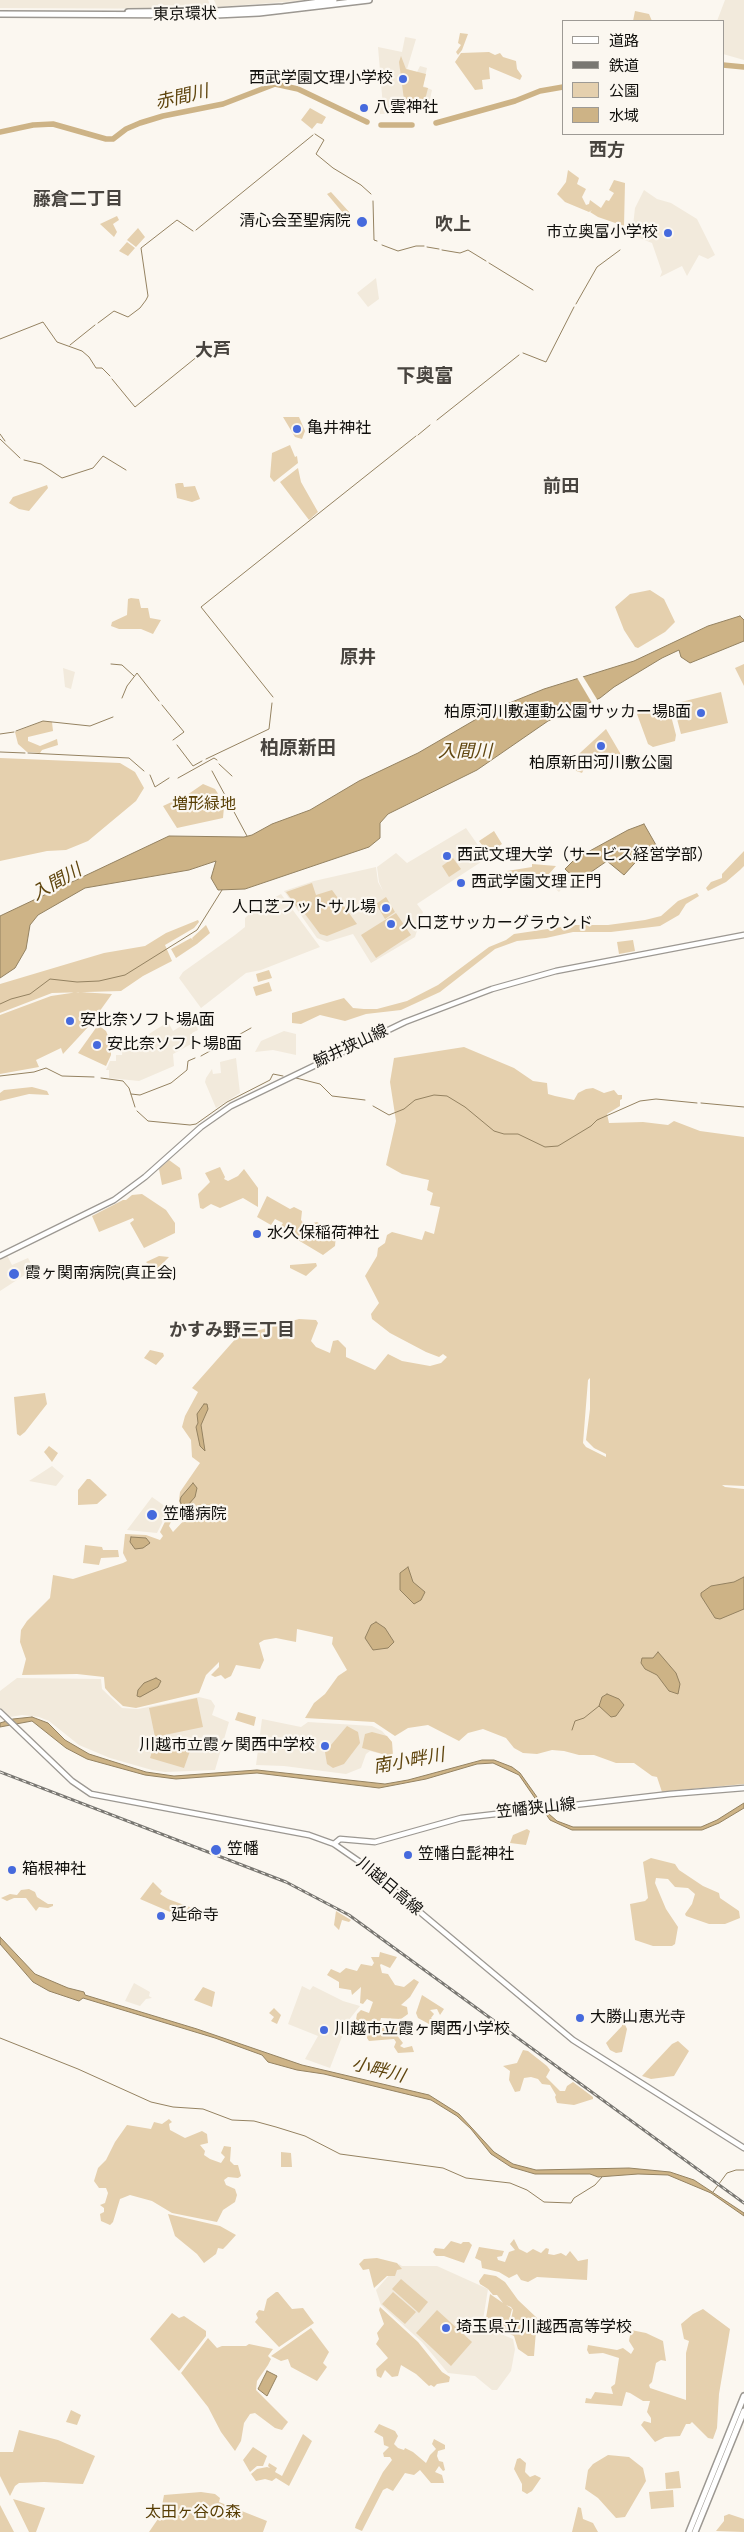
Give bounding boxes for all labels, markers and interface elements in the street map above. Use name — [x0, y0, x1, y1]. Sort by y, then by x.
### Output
street label: 東京環状 — [153, 5, 217, 25]
legend — [562, 20, 724, 135]
text: 道路 — [609, 32, 639, 51]
text: 鉄道 — [609, 57, 639, 76]
place label: 西武学園文理小学校 — [249, 69, 393, 89]
marker: 西武学園文理小学校 — [397, 73, 409, 85]
water label: 赤間川 — [153, 81, 211, 115]
text: 公園 — [609, 82, 639, 101]
place label: 八雲神社 — [374, 98, 438, 118]
marker: 八雲神社 — [358, 102, 370, 114]
text: 水域 — [609, 107, 639, 126]
district label: 西方 — [589, 140, 625, 162]
district label: 藤倉二丁目 — [33, 189, 123, 211]
place label: 清心会至聖病院 — [239, 212, 351, 232]
district label: 吹上 — [435, 214, 471, 236]
marker: 清心会至聖病院 — [355, 215, 369, 229]
place label: 市立奥富小学校 — [546, 223, 658, 243]
marker: 市立奥富小学校 — [662, 227, 674, 239]
district label: 大芦 — [195, 340, 231, 362]
district label: 下奥富 — [397, 366, 453, 388]
place label: 亀井神社 — [307, 419, 371, 439]
marker: 亀井神社 — [291, 423, 303, 435]
district label: 前田 — [543, 476, 579, 498]
district label: 原井 — [340, 647, 376, 669]
place label: 柏原河川敷運動公園サッカー場B面 — [444, 703, 691, 723]
marker: 柏原河川敷運動公園サッカー場B面 — [695, 707, 707, 719]
district label: 柏原新田 — [260, 738, 336, 760]
marker: 柏原新田河川敷公園 — [595, 740, 607, 752]
water label: 入間川 — [438, 741, 492, 763]
place label: 柏原新田河川敷公園 — [529, 754, 673, 774]
park label: 増形緑地 — [172, 795, 236, 815]
place label: 西武文理大学（サービス経営学部） — [457, 846, 713, 866]
marker: 西武文理大学（サービス経営学部） — [441, 850, 453, 862]
water label: 入間川 — [28, 860, 86, 906]
place label: 西武学園文理 正門 — [471, 873, 602, 893]
marker: 西武学園文理 正門 — [455, 877, 467, 889]
place label: 人口芝フットサル場 — [232, 898, 376, 918]
marker: 人口芝フットサル場 — [380, 902, 392, 914]
place label: 人口芝サッカーグラウンド — [401, 914, 593, 934]
marker: 人口芝サッカーグラウンド — [385, 918, 397, 930]
place label: 安比奈ソフト場A面 — [80, 1011, 215, 1031]
marker: 安比奈ソフト場A面 — [64, 1015, 76, 1027]
street label: 鯨井狭山線 — [311, 1021, 391, 1073]
place label: 安比奈ソフト場B面 — [107, 1035, 242, 1055]
marker: 安比奈ソフト場B面 — [91, 1039, 103, 1051]
place label: 水久保稲荷神社 — [267, 1224, 379, 1244]
marker: 水久保稲荷神社 — [251, 1228, 263, 1240]
place label: 霞ヶ関南病院(真正会) — [25, 1264, 176, 1284]
marker: 霞ヶ関南病院(真正会) — [7, 1267, 21, 1281]
district label: かすみ野三丁目 — [169, 1320, 295, 1342]
place label: 笠幡病院 — [163, 1505, 227, 1525]
marker: 笠幡病院 — [145, 1508, 159, 1522]
place label: 川越市立霞ヶ関西中学校 — [139, 1736, 315, 1756]
marker: 川越市立霞ヶ関西中学校 — [319, 1740, 331, 1752]
water label: 南小畔川 — [372, 1745, 446, 1779]
street label: 笠幡狭山線 — [495, 1795, 577, 1823]
place label: 笠幡 — [227, 1840, 259, 1860]
marker: 笠幡 — [209, 1843, 223, 1857]
place label: 笠幡白髭神社 — [418, 1845, 514, 1865]
marker: 笠幡白髭神社 — [402, 1849, 414, 1861]
street label: 川越日高線 — [352, 1854, 426, 1920]
place label: 箱根神社 — [22, 1860, 86, 1880]
marker: 箱根神社 — [6, 1864, 18, 1876]
place label: 延命寺 — [171, 1906, 219, 1926]
marker: 延命寺 — [155, 1910, 167, 1922]
place label: 大勝山恵光寺 — [590, 2008, 686, 2028]
marker: 大勝山恵光寺 — [574, 2012, 586, 2024]
place label: 川越市立霞ヶ関西小学校 — [334, 2020, 510, 2040]
marker: 川越市立霞ヶ関西小学校 — [318, 2024, 330, 2036]
water label: 小畔川 — [349, 2054, 407, 2088]
place label: 埼玉県立川越西高等学校 — [456, 2318, 632, 2338]
marker: 埼玉県立川越西高等学校 — [440, 2322, 452, 2334]
park label: 太田ヶ谷の森 — [145, 2503, 241, 2523]

